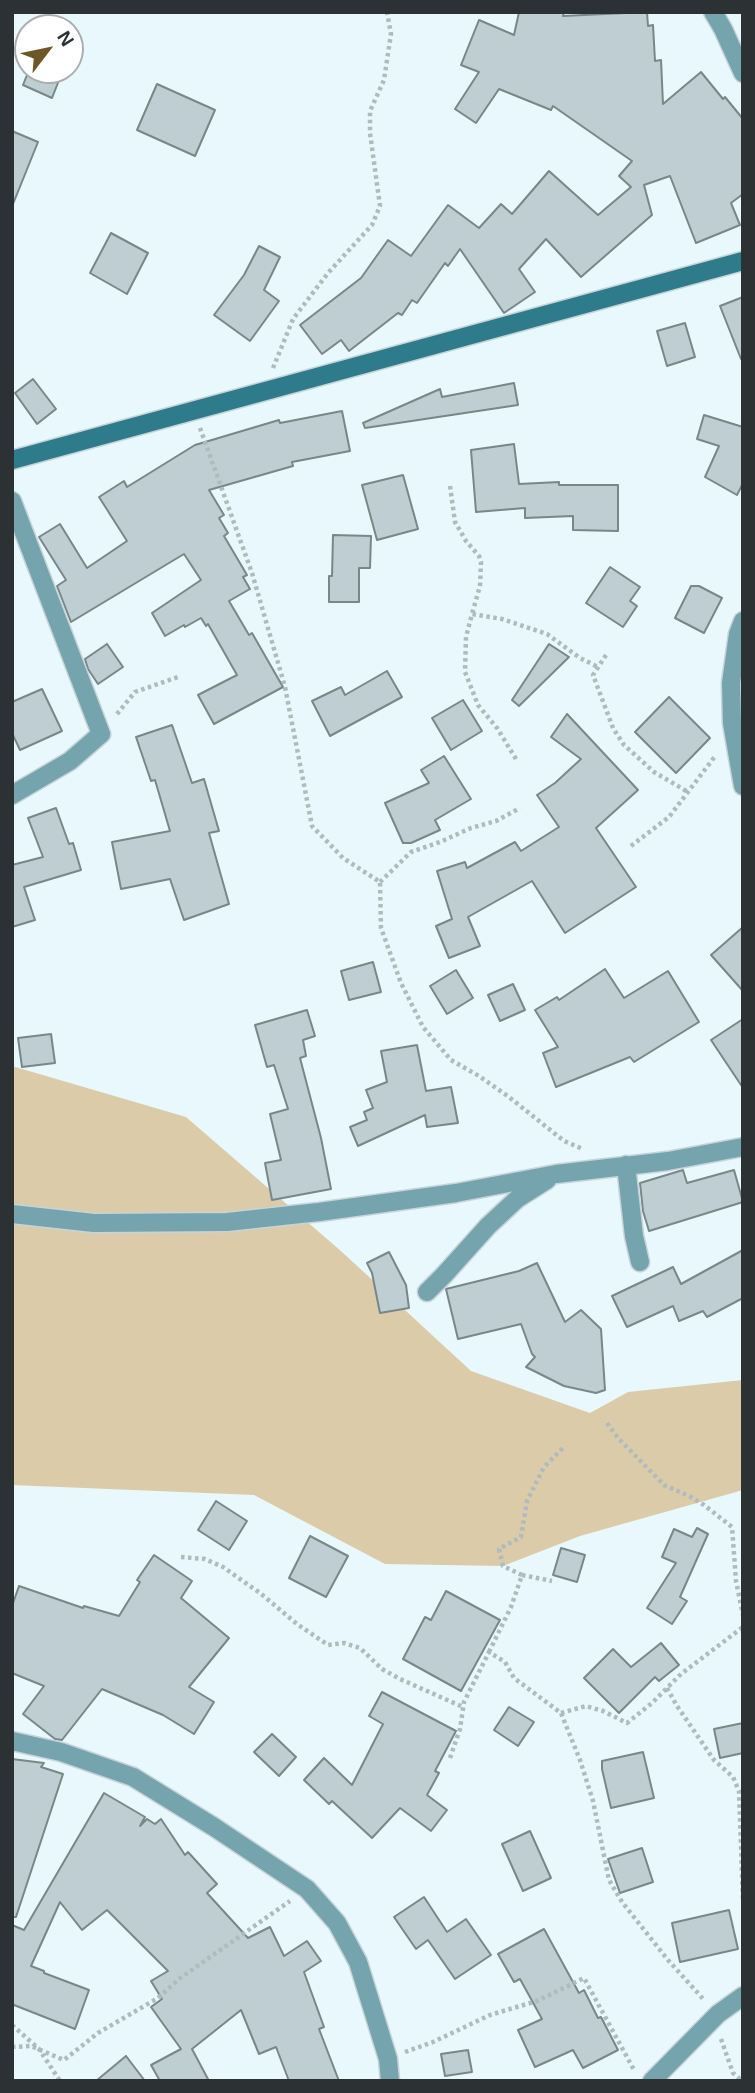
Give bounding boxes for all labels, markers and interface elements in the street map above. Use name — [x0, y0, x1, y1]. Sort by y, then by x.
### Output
north arrow — [14, 14, 84, 84]
text: N — [53, 27, 78, 50]

